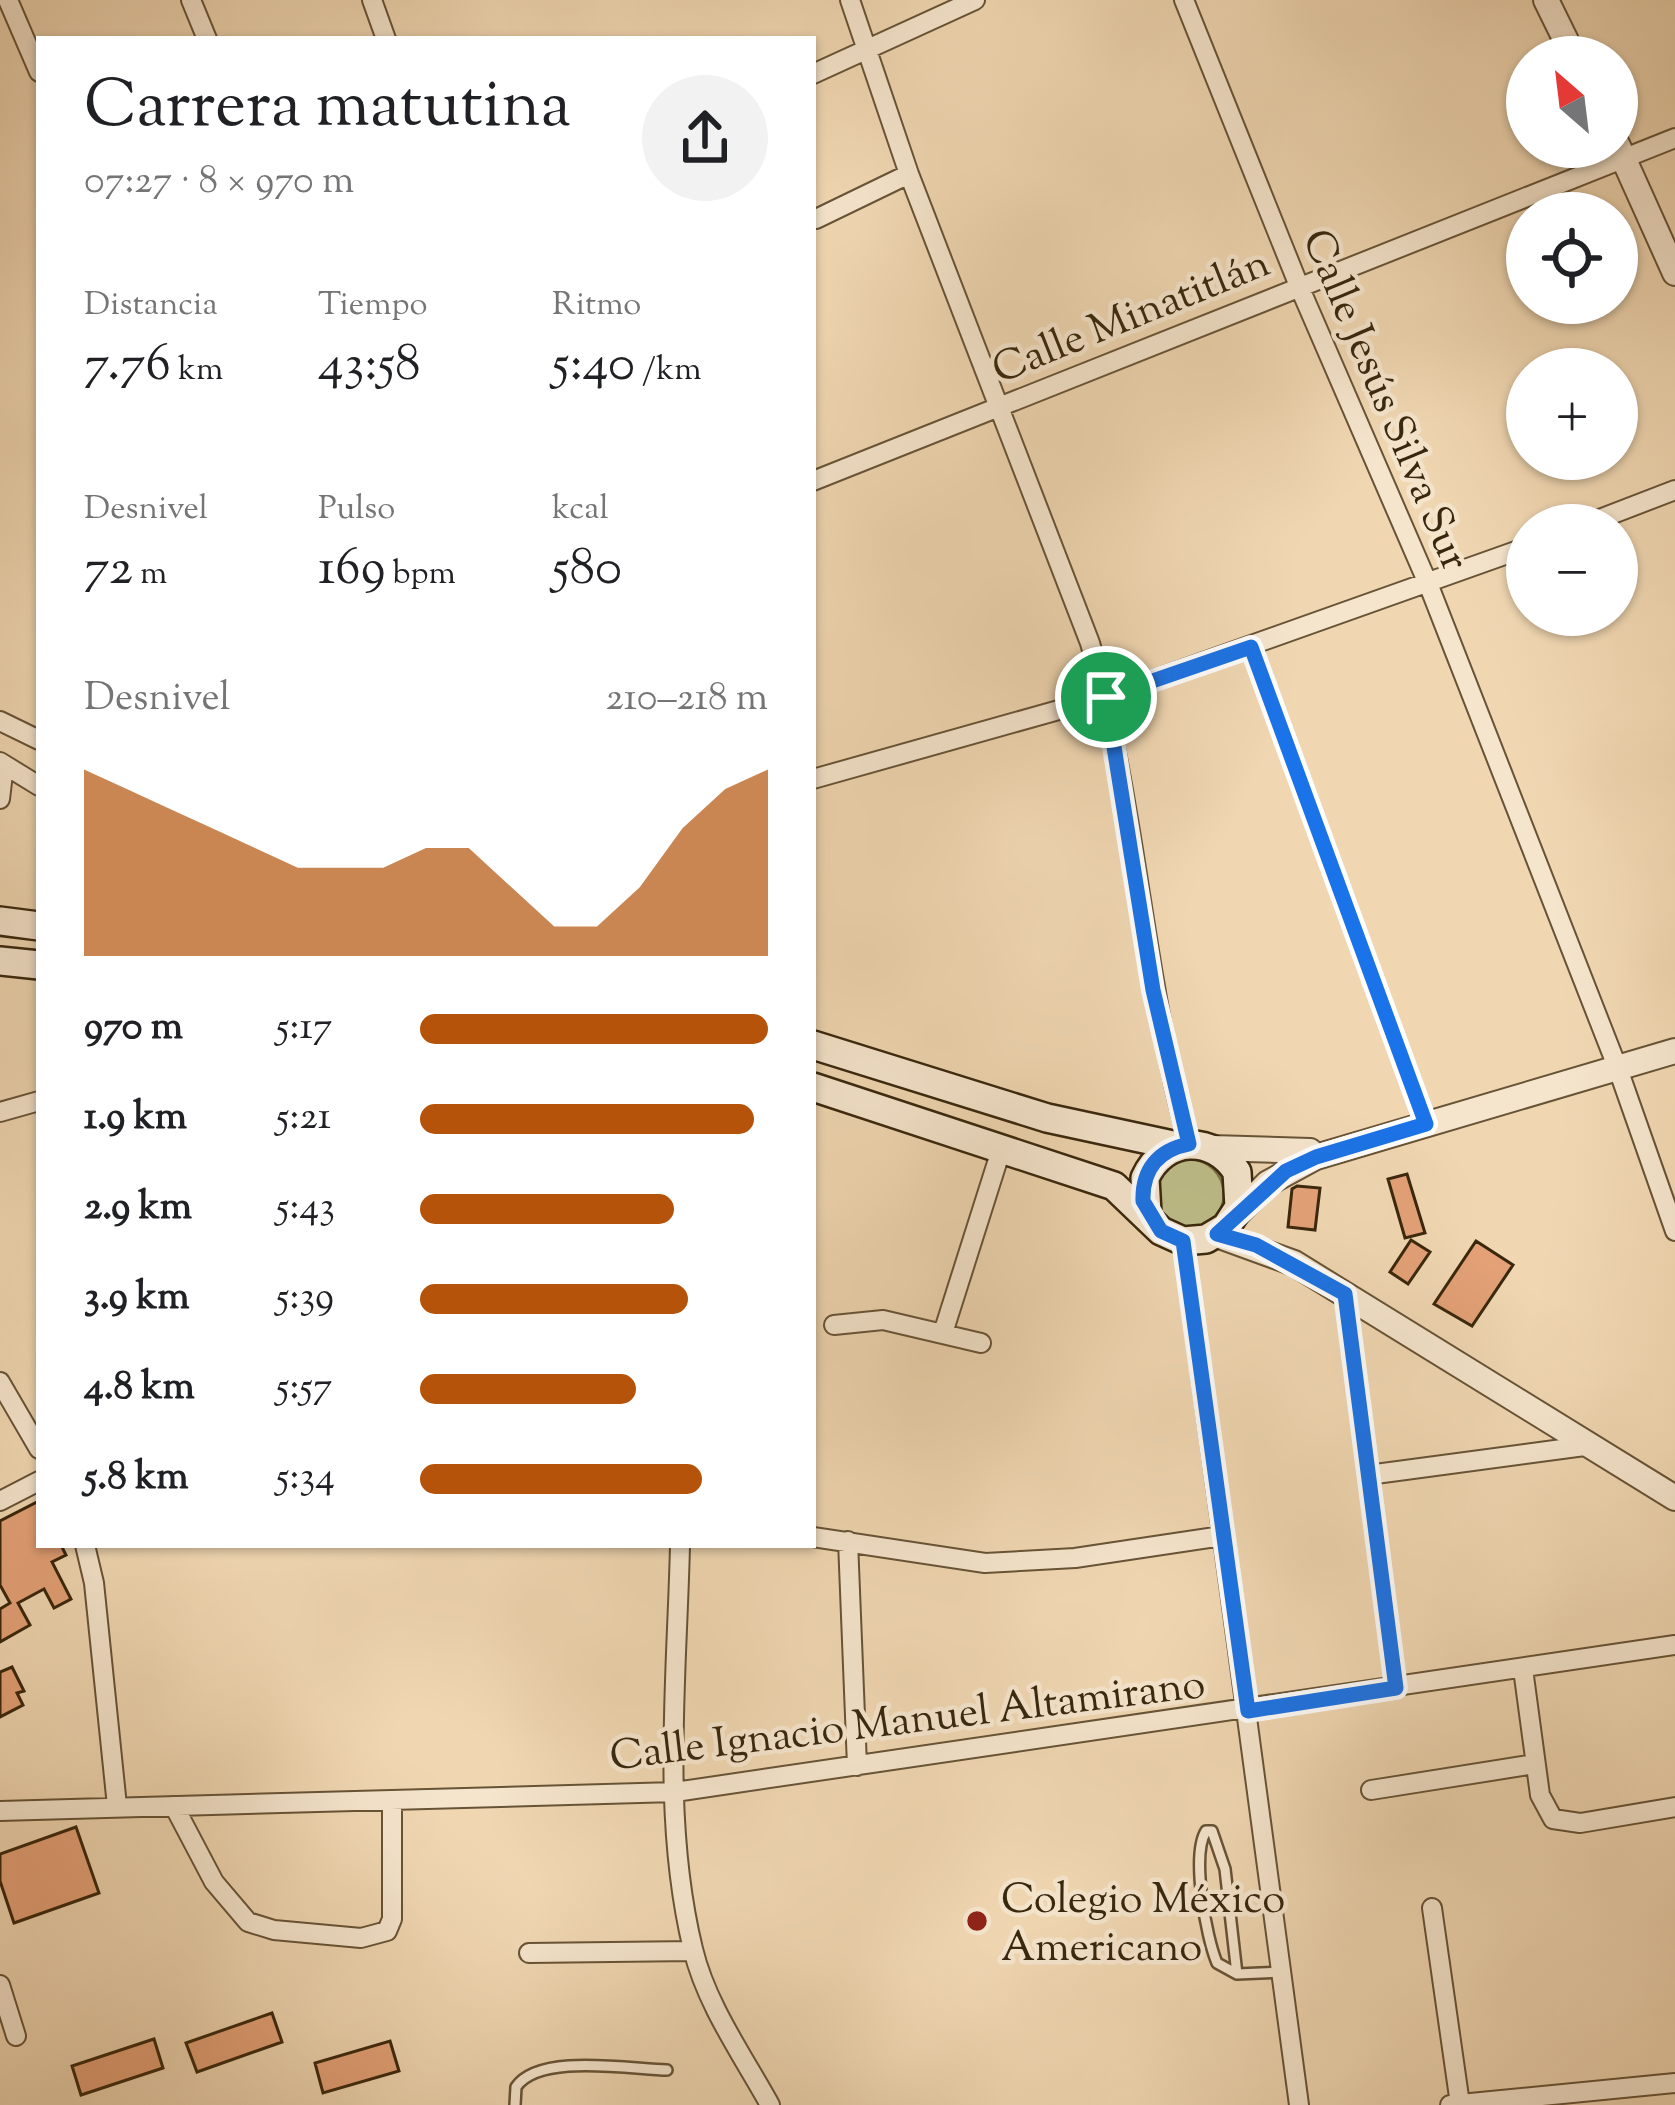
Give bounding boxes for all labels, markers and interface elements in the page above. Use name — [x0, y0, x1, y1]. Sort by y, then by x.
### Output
north arrow — [1506, 36, 1638, 168]
map controls — [1506, 36, 1638, 636]
text: Carrera matutina — [84, 62, 571, 157]
button: share — [642, 75, 768, 201]
text: 07:27 · 8 × 970 m — [84, 155, 354, 211]
button: locate — [1506, 192, 1638, 324]
street label: Calle Jesús Silva Sur — [1284, 221, 1483, 581]
street label: Calle Minatitlán — [984, 236, 1280, 402]
text: Distancia — [84, 282, 218, 330]
text: Tiempo — [318, 282, 428, 330]
text: Ritmo — [552, 282, 641, 330]
text: 7.76 — [84, 330, 171, 403]
text: 43:58 — [318, 330, 421, 403]
text: 5:40 — [552, 330, 635, 403]
text: km — [171, 347, 223, 395]
text: /km — [635, 347, 702, 395]
button: + — [1506, 348, 1638, 480]
text: Desnivel — [84, 486, 208, 534]
text: Pulso — [318, 486, 395, 534]
text: kcal — [552, 486, 609, 534]
button: − — [1506, 504, 1638, 636]
text: 72 — [84, 534, 133, 607]
text: 169 — [318, 534, 385, 607]
text: 580 — [552, 534, 622, 607]
text: m — [133, 551, 167, 599]
text: bpm — [385, 551, 456, 599]
pin — [1055, 646, 1157, 748]
icon: arrive — [1073, 664, 1139, 730]
text: Desnivel — [84, 672, 230, 728]
text: 210–218 m — [606, 672, 768, 728]
text: 970 m — [84, 1001, 183, 1057]
text: 5:17 — [276, 1001, 332, 1057]
text: 1.9 km — [84, 1091, 187, 1147]
text: 5:21 — [276, 1091, 331, 1147]
text: 2.9 km — [84, 1181, 192, 1237]
text: 5:43 — [276, 1181, 335, 1237]
text: 3.9 km — [84, 1271, 190, 1327]
text: 5:39 — [276, 1271, 334, 1327]
text: 4.8 km — [84, 1361, 195, 1417]
text: 5:57 — [276, 1361, 332, 1417]
text: 5.8 km — [84, 1451, 188, 1507]
text: 5:34 — [276, 1451, 335, 1507]
street label: Calle Ignacio Manuel Altamirano — [607, 1657, 1209, 1789]
place label: Colegio México Americano — [1001, 1872, 1285, 1980]
marker: Colegio México Americano — [964, 1908, 990, 1934]

